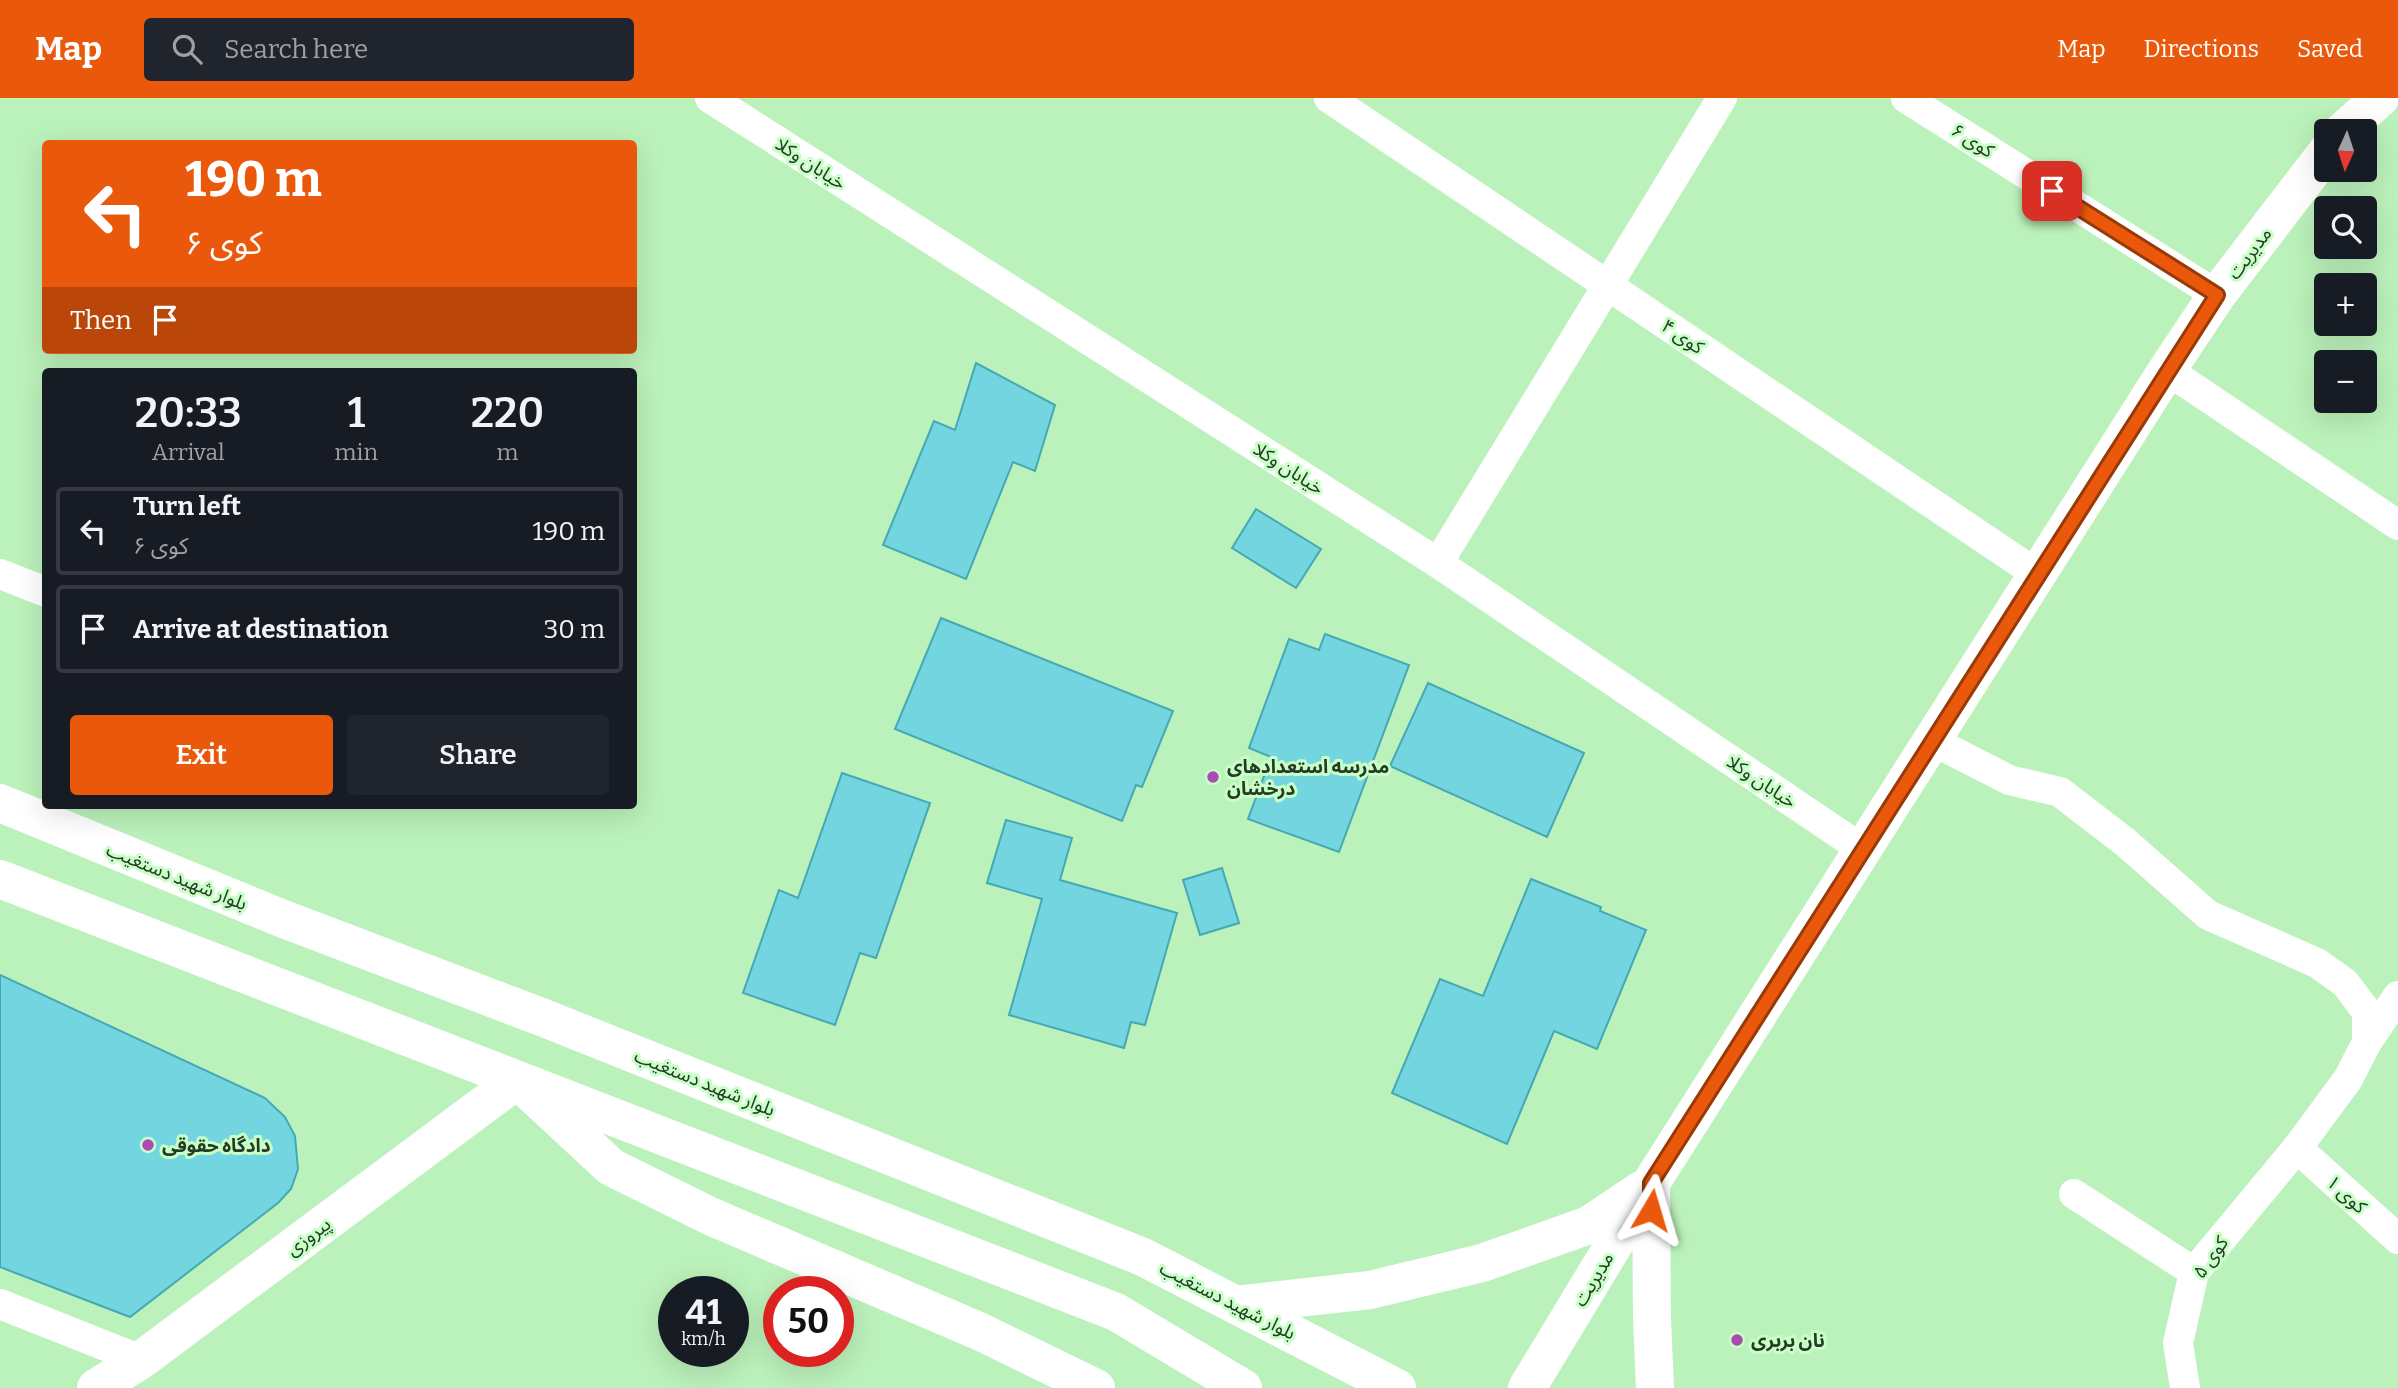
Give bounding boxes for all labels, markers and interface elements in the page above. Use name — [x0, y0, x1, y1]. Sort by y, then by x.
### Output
search box — [144, 18, 634, 81]
text: Map — [35, 29, 102, 69]
icon: search — [168, 30, 206, 68]
text: Search here — [224, 34, 368, 65]
text: Map — [2057, 35, 2106, 63]
text: Directions — [2144, 35, 2259, 63]
text: Saved — [2297, 35, 2363, 63]
street label: کوی ۶ — [1947, 119, 1999, 163]
north arrow — [2314, 119, 2376, 182]
map controls — [2314, 119, 2377, 413]
street label: خیابان وکلا — [771, 132, 850, 195]
text: 190 m — [185, 150, 322, 209]
pin — [2022, 161, 2082, 221]
icon: left — [70, 168, 161, 259]
icon: arrive — [2033, 172, 2071, 210]
button: search — [2314, 196, 2377, 259]
street label: مدیریت — [2222, 223, 2276, 284]
text: کوی ۶ — [185, 224, 262, 262]
button: + — [2314, 273, 2377, 336]
icon: arrive — [146, 301, 184, 339]
text: Then — [70, 305, 132, 336]
street label: کوی ۴ — [1657, 314, 1709, 359]
button: − — [2314, 350, 2377, 413]
text: 20:33 — [135, 388, 242, 438]
text: 1 — [347, 388, 365, 438]
text: 220 — [471, 388, 544, 438]
street label: خیابان وکلا — [1249, 437, 1328, 500]
text: Arrival — [152, 438, 225, 466]
text: min — [335, 438, 378, 466]
text: m — [497, 438, 518, 466]
text: Turn left — [133, 491, 241, 522]
icon: left — [74, 512, 112, 550]
text: 190 m — [533, 516, 605, 547]
text: کوی ۶ — [133, 532, 189, 560]
icon: arrive — [74, 610, 112, 648]
text: Arrive at destination — [133, 614, 388, 645]
text: 30 m — [544, 614, 605, 645]
button: Exit — [70, 715, 333, 795]
button: Share — [347, 715, 609, 795]
street label: خیابان وکلا — [1723, 750, 1801, 813]
place label: مدرسه استعدادهای درخشان — [1227, 755, 1389, 800]
marker: مدرسه استعدادهای درخشان — [1205, 769, 1221, 785]
street label: بلوار شهید دستغیب — [103, 838, 250, 915]
street label: بلوار شهید دستغیب — [631, 1044, 778, 1121]
place label: دادگاه حقوقی — [162, 1134, 271, 1157]
marker: دادگاه حقوقی — [140, 1137, 156, 1153]
street label: کوی ۱ — [2322, 1170, 2372, 1219]
position arrow — [1614, 1173, 1688, 1247]
street label: پیروزی — [281, 1212, 336, 1262]
street label: کوی ۵ — [2188, 1231, 2234, 1283]
street label: مدیریت — [1568, 1248, 1619, 1311]
street label: بلوار شهید دستغیب — [1156, 1256, 1300, 1345]
speed limit sign: 50 — [763, 1276, 854, 1367]
text: 41 — [685, 1291, 722, 1333]
text: km/h — [681, 1328, 726, 1350]
place label: نان بربری — [1751, 1329, 1825, 1352]
marker: نان بربری — [1729, 1332, 1745, 1348]

